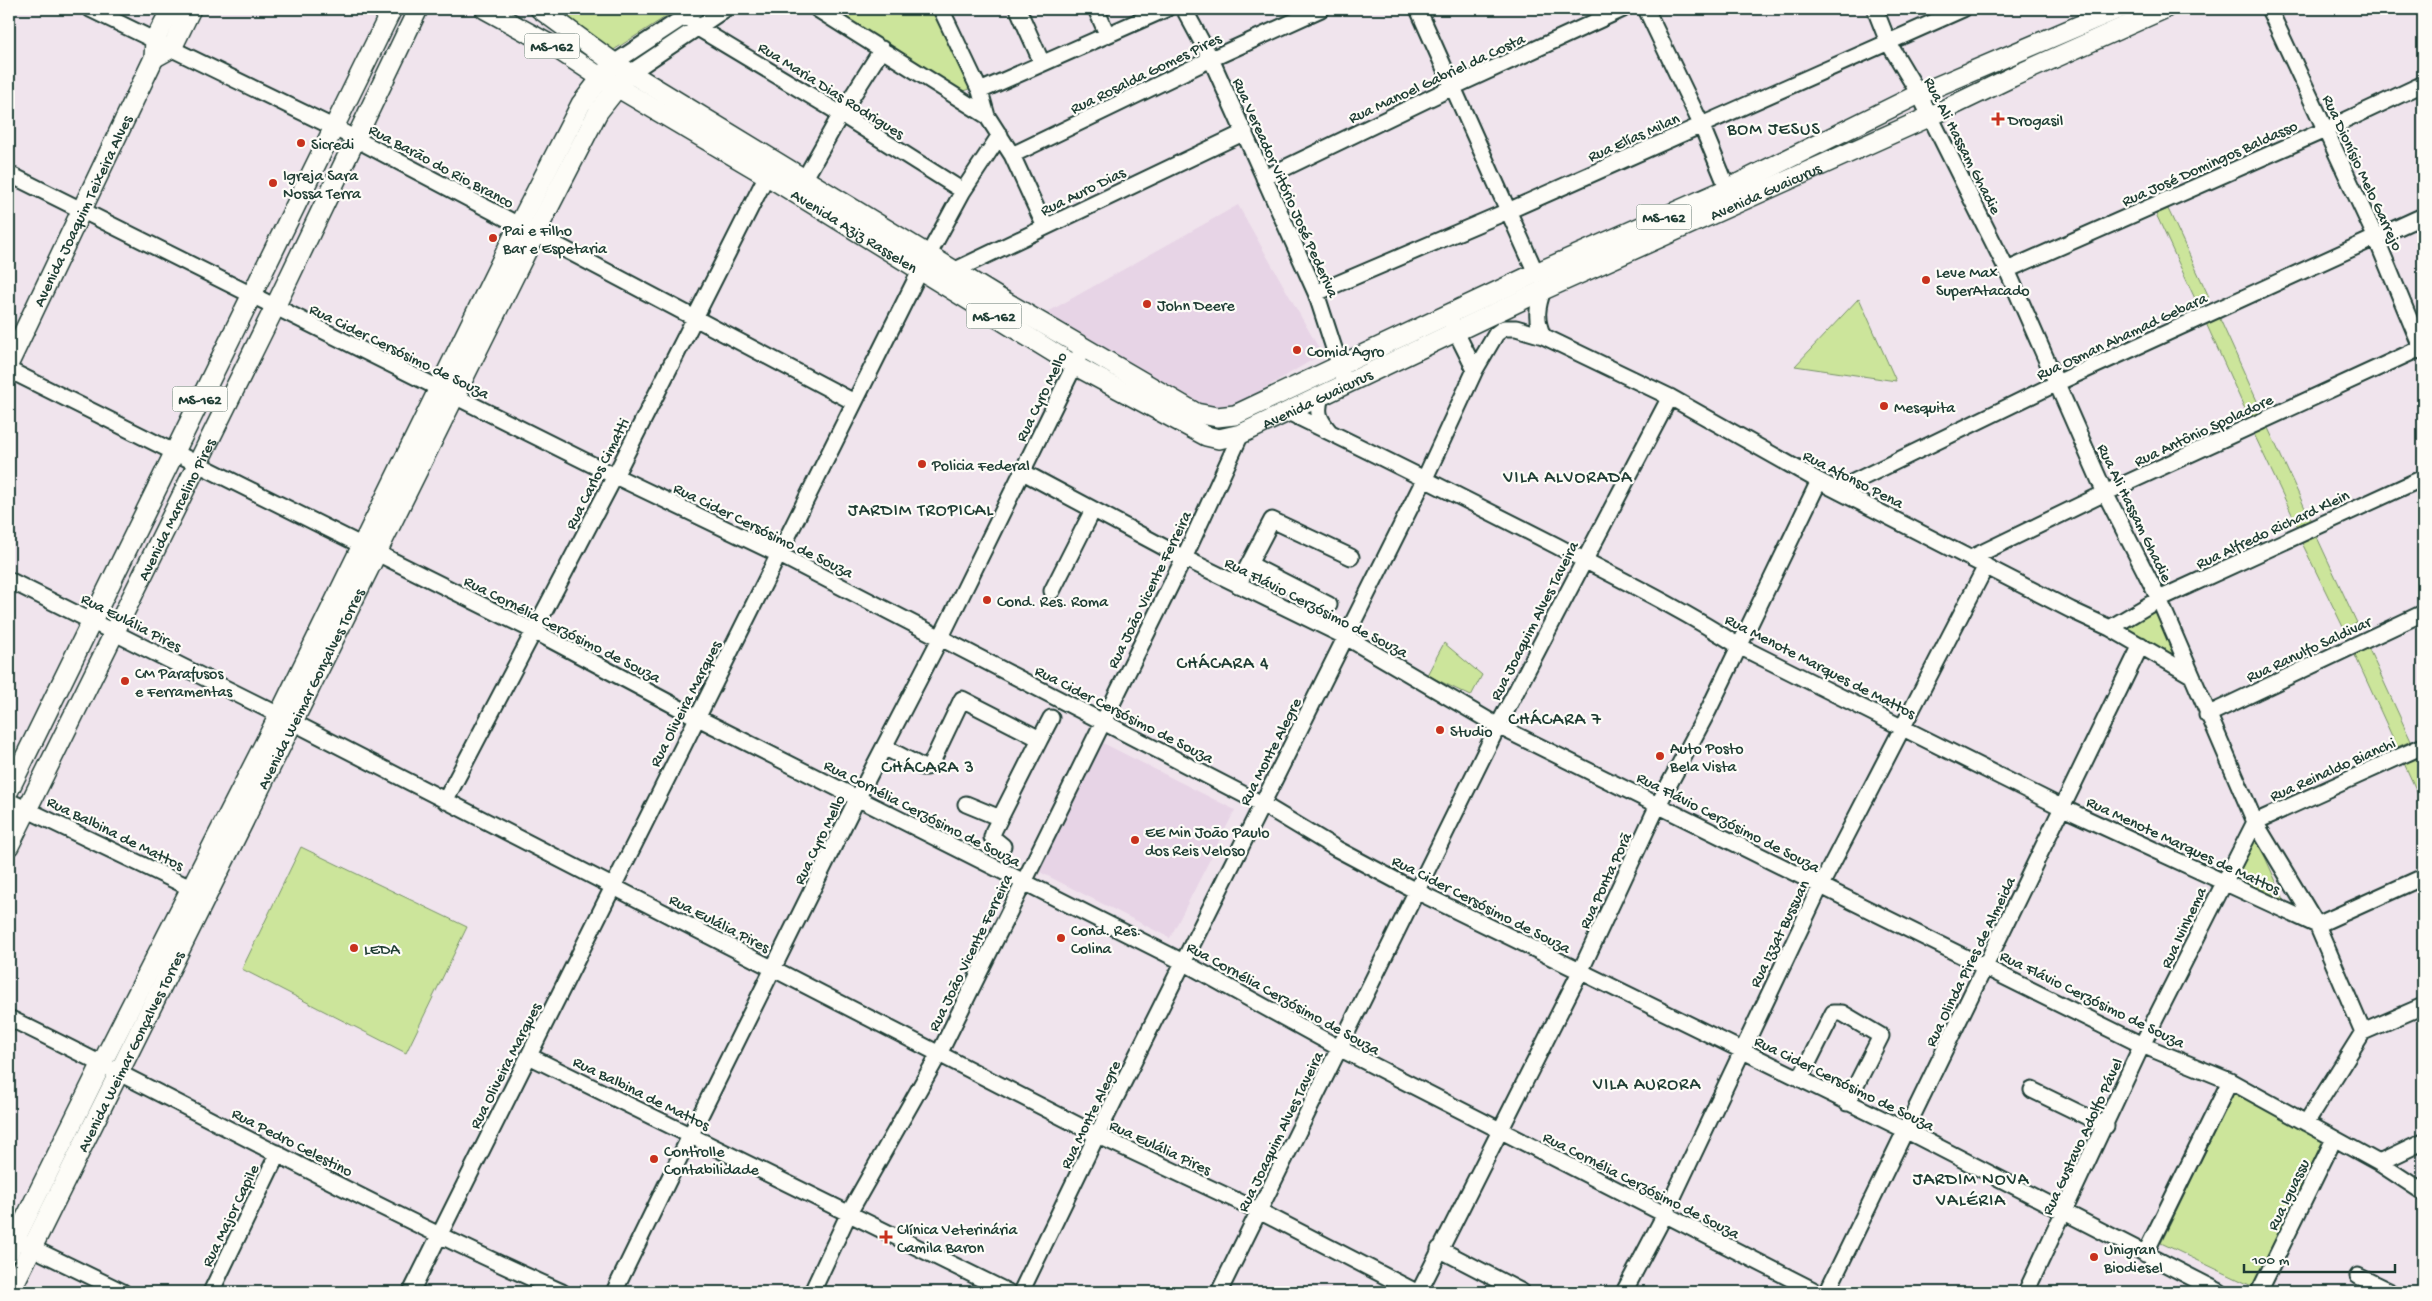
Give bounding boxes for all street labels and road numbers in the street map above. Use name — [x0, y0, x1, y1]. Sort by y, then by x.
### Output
street label: Rua Rosalda Gomes Pires — [1068, 30, 1226, 120]
street label: Rua Manoel Gabriel da Costa — [1346, 30, 1530, 129]
road number: MS-162 — [524, 34, 580, 58]
street label: Rua Maria Dias Rodrigues — [754, 39, 908, 145]
street label: Rua Ali Hassam Ghadie — [1918, 75, 2004, 219]
street label: Rua Vereador Vitório José Pederiva — [1227, 76, 1341, 302]
street label: Rua Dionísio Melo Garrejo — [2316, 93, 2405, 254]
street label: Rua Elías Milan — [1585, 110, 1684, 168]
street label: Avenida Joaquim Teixeira Alves — [31, 112, 139, 311]
street label: Rua José Domingos Baldasso — [2120, 118, 2301, 213]
street label: Rua Barão do Rio Branco — [364, 122, 516, 214]
street label: Avenida Guaicurus — [1708, 160, 1826, 227]
street label: Rua Auro Dias — [1038, 164, 1130, 222]
street label: Avenida Aziz Rasselen — [786, 187, 920, 279]
road number: MS-162 — [1636, 204, 1692, 230]
street label: Rua Osman Ahamad Gebara — [2034, 290, 2212, 386]
street label: Rua Cider Cersósimo de Souza — [305, 301, 493, 406]
road number: MS-162 — [966, 304, 1022, 328]
street label: Rua Cyro Mello — [1013, 350, 1073, 446]
street label: Avenida Guaicurus — [1260, 366, 1377, 435]
road number: MS-162 — [172, 386, 228, 412]
street label: Rua Antônio Spoladore — [2132, 391, 2278, 473]
street label: Rua Carlos Cimatti — [563, 416, 635, 533]
street label: Avenida Marcelino Pires — [135, 435, 222, 585]
street label: Rua Ali Hassam Ghadie — [2091, 441, 2175, 586]
street label: Rua Afonso Pena — [1799, 448, 1907, 515]
street label: Rua Cider Cersósimo de Souza — [669, 480, 857, 585]
street label: Rua Alfredo Richard Klein — [2194, 487, 2354, 575]
street label: Rua João Vicente Ferreira — [1105, 508, 1198, 672]
street label: Rua Joaquim Alves Taveira — [1488, 538, 1585, 704]
street label: Rua Flávio Cerzósimo de Souza — [1221, 555, 1411, 664]
street label: Rua Cornélia Cerzósimo de Souza — [460, 573, 664, 690]
street label: Avenida Weimar Gonçalves Torres — [255, 585, 371, 793]
street label: Rua Eulália Pires — [77, 591, 185, 658]
street label: Rua Menote Marques de Mattos — [1721, 612, 1919, 725]
street label: Rua Ranulfo Saldivar — [2244, 613, 2376, 688]
street label: Rua Oliveira Marques — [647, 637, 728, 771]
street label: Rua Cider Cersósimo de Souza — [1031, 663, 1217, 770]
street label: Rua Monte Alegre — [1237, 695, 1308, 810]
street label: Rua Reinaldo Bianchi — [2268, 735, 2399, 807]
street label: Rua Cornélia Cerzósimo de Souza — [820, 757, 1024, 874]
street label: Rua Flávio Cerzósimo de Souza — [1633, 770, 1823, 879]
street label: Rua Cyro Mello — [791, 793, 851, 889]
street label: Rua Balbina de Mattos — [43, 794, 187, 877]
street label: Rua Menote Marques de Mattos — [2083, 794, 2283, 901]
street label: Rua Ponta Porã — [1577, 829, 1638, 933]
street label: Rua Cider Cersósimo de Souza — [1388, 853, 1574, 960]
street label: Rua João Vicente Ferreira — [926, 871, 1019, 1035]
street label: Rua Olinda Pires de Almeida — [1923, 874, 2022, 1050]
street label: Rua Izzat Bussuan — [1747, 877, 1816, 991]
street label: Rua Ivinhema — [2158, 884, 2213, 972]
street label: Rua Eulália Pires — [665, 892, 773, 959]
street label: Rua Cornélia Cerzósimo de Souza — [1182, 939, 1383, 1062]
street label: Avenida Weimar Gonçalves Torres — [75, 948, 191, 1156]
street label: Rua Flávio Cerzósimo de Souza — [1996, 948, 2188, 1055]
street label: Rua Oliveira Marques — [467, 999, 548, 1133]
street label: Rua Cider Cersósimo de Souza — [1750, 1033, 1938, 1138]
street label: Rua Joaquim Alves Taveira — [1235, 1048, 1330, 1216]
street label: Rua Balbina de Mattos — [569, 1054, 713, 1137]
street label: Rua Gustavo Adolfo Pável — [2039, 1056, 2129, 1219]
street label: Rua Monte Alegre — [1058, 1057, 1127, 1173]
street label: Rua Pedro Celestino — [228, 1105, 355, 1183]
street label: Rua Eulália Pires — [1106, 1117, 1214, 1182]
street label: Rua Cornélia Cerzósimo de Souza — [1539, 1129, 1743, 1246]
street label: Rua Iguassu — [2265, 1156, 2316, 1234]
street label: Rua Major Capile — [199, 1162, 265, 1271]

